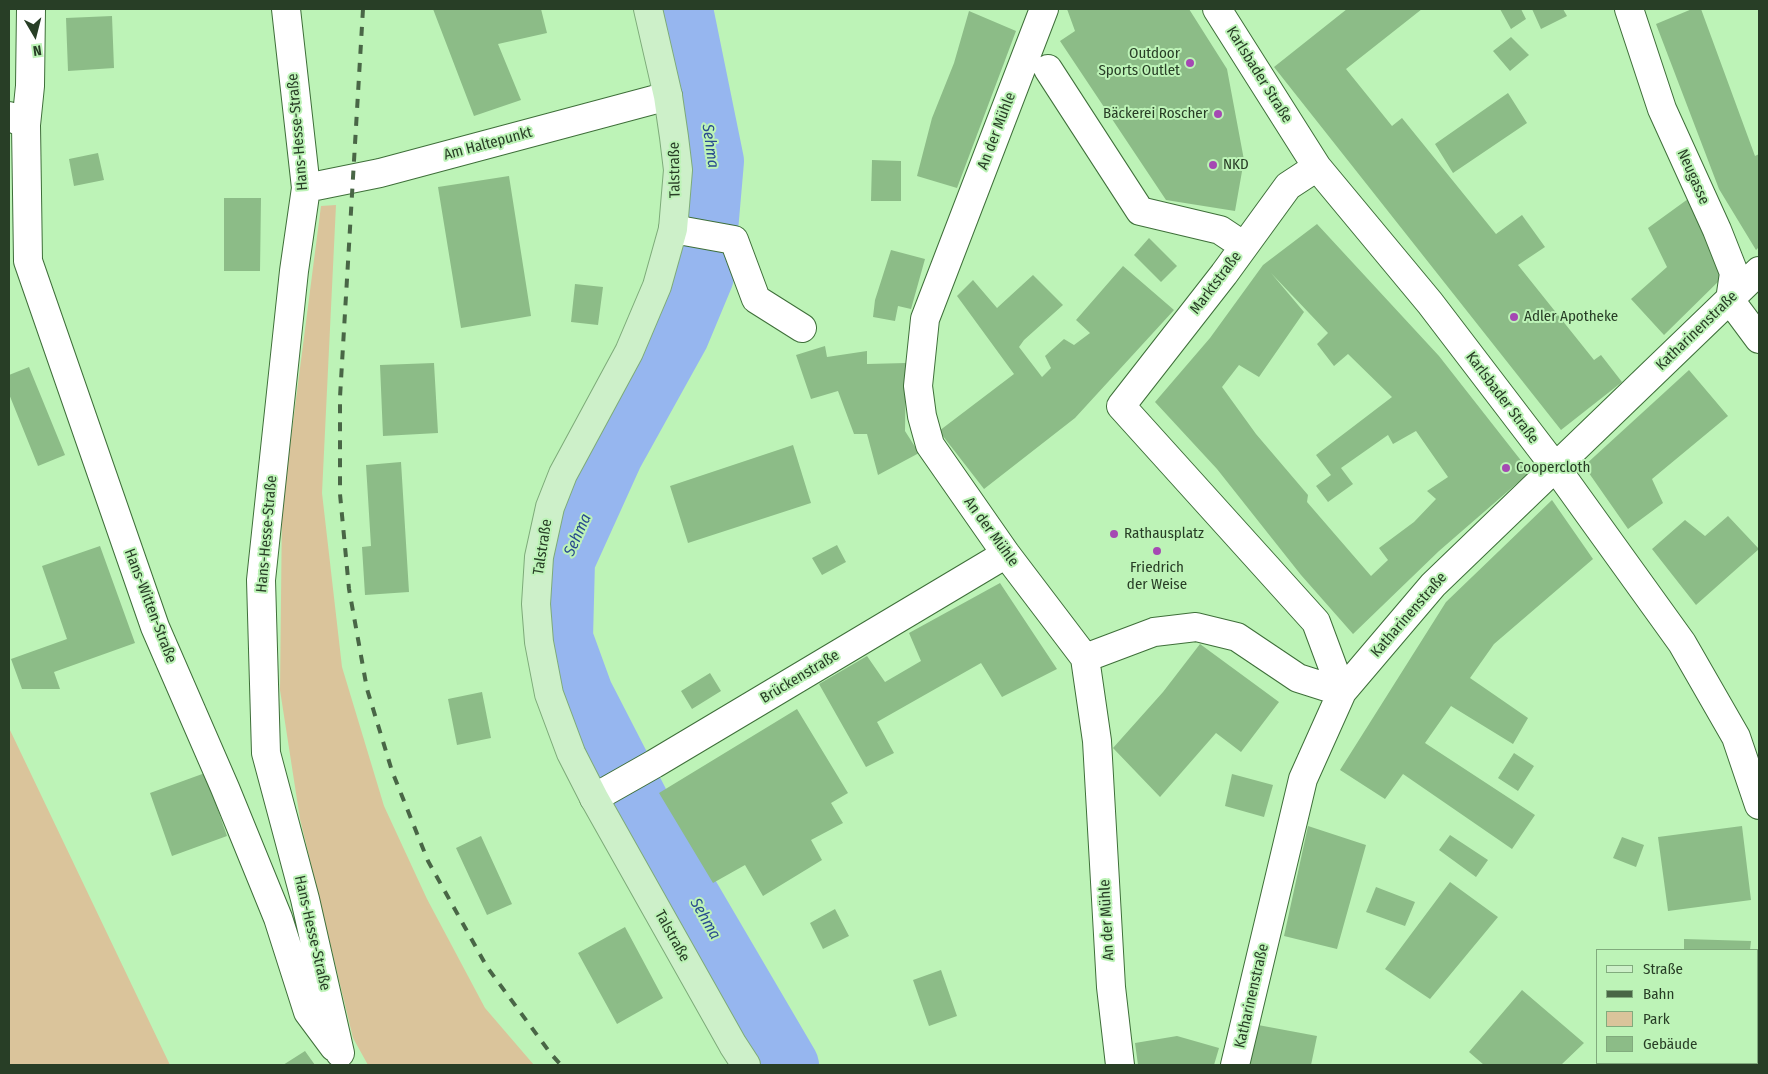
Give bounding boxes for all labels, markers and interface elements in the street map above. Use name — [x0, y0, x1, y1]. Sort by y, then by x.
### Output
north arrow — [10, 10, 60, 60]
street label: Karlsbader Straße — [1222, 24, 1296, 126]
text: N — [32, 41, 43, 59]
place label: Outdoor Sports Outlet — [1098, 45, 1180, 80]
marker: Outdoor Sports Outlet — [1184, 57, 1196, 69]
street label: Hans-Hesse-Straße — [284, 73, 312, 191]
street label: An der Mühle — [974, 90, 1020, 172]
place label: Bäckerei Roscher — [1103, 105, 1208, 123]
marker: Bäckerei Roscher — [1212, 108, 1224, 120]
water label: Sehma — [697, 123, 723, 169]
street label: Am Haltepunkt — [442, 124, 534, 164]
street label: Talstraße — [666, 142, 684, 198]
street label: Neugasse — [1673, 147, 1713, 207]
place label: NKD — [1223, 156, 1249, 174]
marker: NKD — [1207, 159, 1219, 171]
street label: Marktstraße — [1187, 248, 1245, 318]
street label: Katharinenstraße — [1652, 288, 1742, 374]
place label: Adler Apotheke — [1524, 308, 1618, 326]
marker: Adler Apotheke — [1508, 311, 1520, 323]
street label: Karlsbader Straße — [1462, 349, 1542, 447]
place label: Coopercloth — [1516, 459, 1590, 477]
marker: Coopercloth — [1500, 462, 1512, 474]
street label: Hans-Hesse-Straße — [253, 475, 281, 593]
street label: An der Mühle — [960, 494, 1022, 570]
water label: Sehma — [560, 511, 596, 559]
street label: Talstraße — [530, 518, 556, 576]
place label: Rathausplatz — [1124, 525, 1204, 543]
marker: Rathausplatz — [1108, 528, 1120, 540]
marker: Friedrich der Weise — [1151, 545, 1163, 557]
street label: Hans-Witten-Straße — [120, 546, 180, 666]
place label: Friedrich der Weise — [1127, 559, 1187, 594]
street label: Katharinenstraße — [1367, 569, 1451, 661]
street label: Brückenstraße — [757, 646, 843, 708]
street label: Hans-Hesse-Straße — [290, 874, 334, 992]
street label: An der Mühle — [1096, 879, 1118, 961]
water label: Sehma — [686, 895, 724, 943]
street label: Talstraße — [651, 907, 693, 965]
street label: Katharinenstraße — [1231, 942, 1273, 1050]
legend — [1596, 949, 1758, 1064]
text: Straße — [1643, 960, 1683, 978]
text: Bahn — [1643, 985, 1674, 1003]
text: Park — [1643, 1010, 1670, 1028]
text: Gebäude — [1643, 1035, 1698, 1053]

